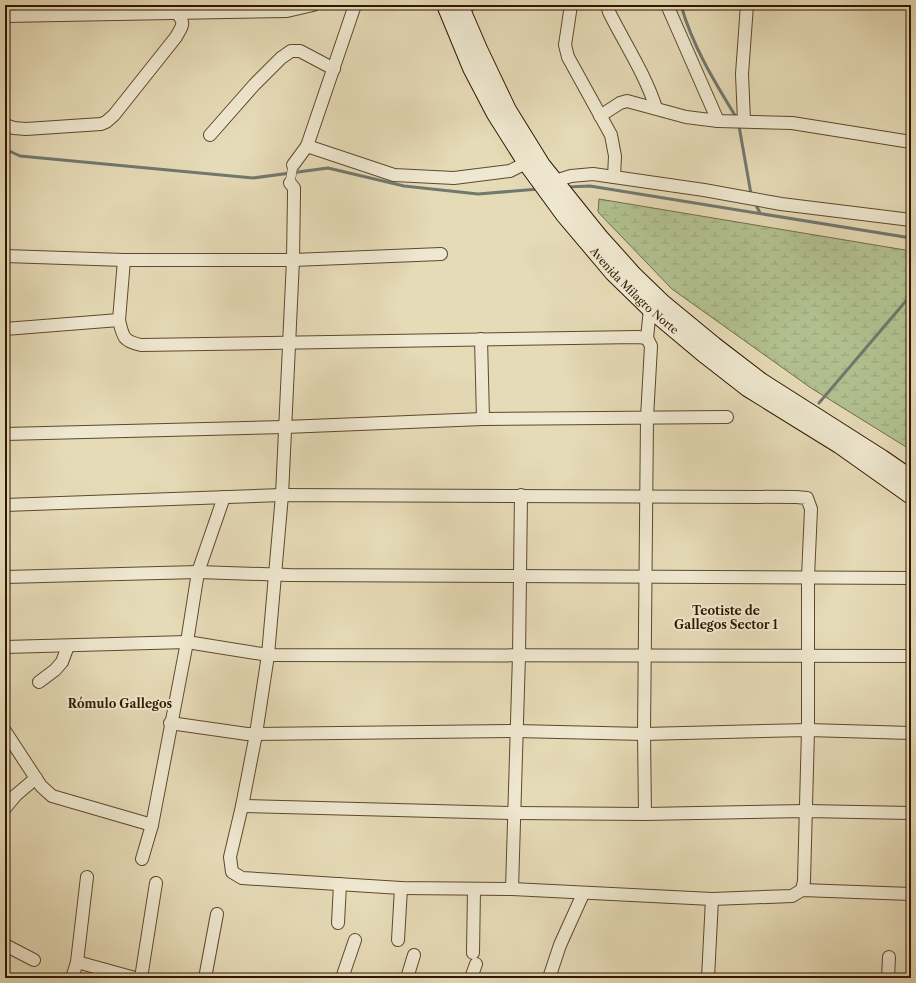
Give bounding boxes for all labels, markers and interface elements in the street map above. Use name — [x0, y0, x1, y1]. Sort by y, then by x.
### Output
street label: Avenida Milagro Norte — [587, 243, 682, 337]
district label: Teotiste de Gallegos Sector 1 — [674, 603, 779, 632]
district label: Rómulo Gallegos — [68, 696, 173, 711]

